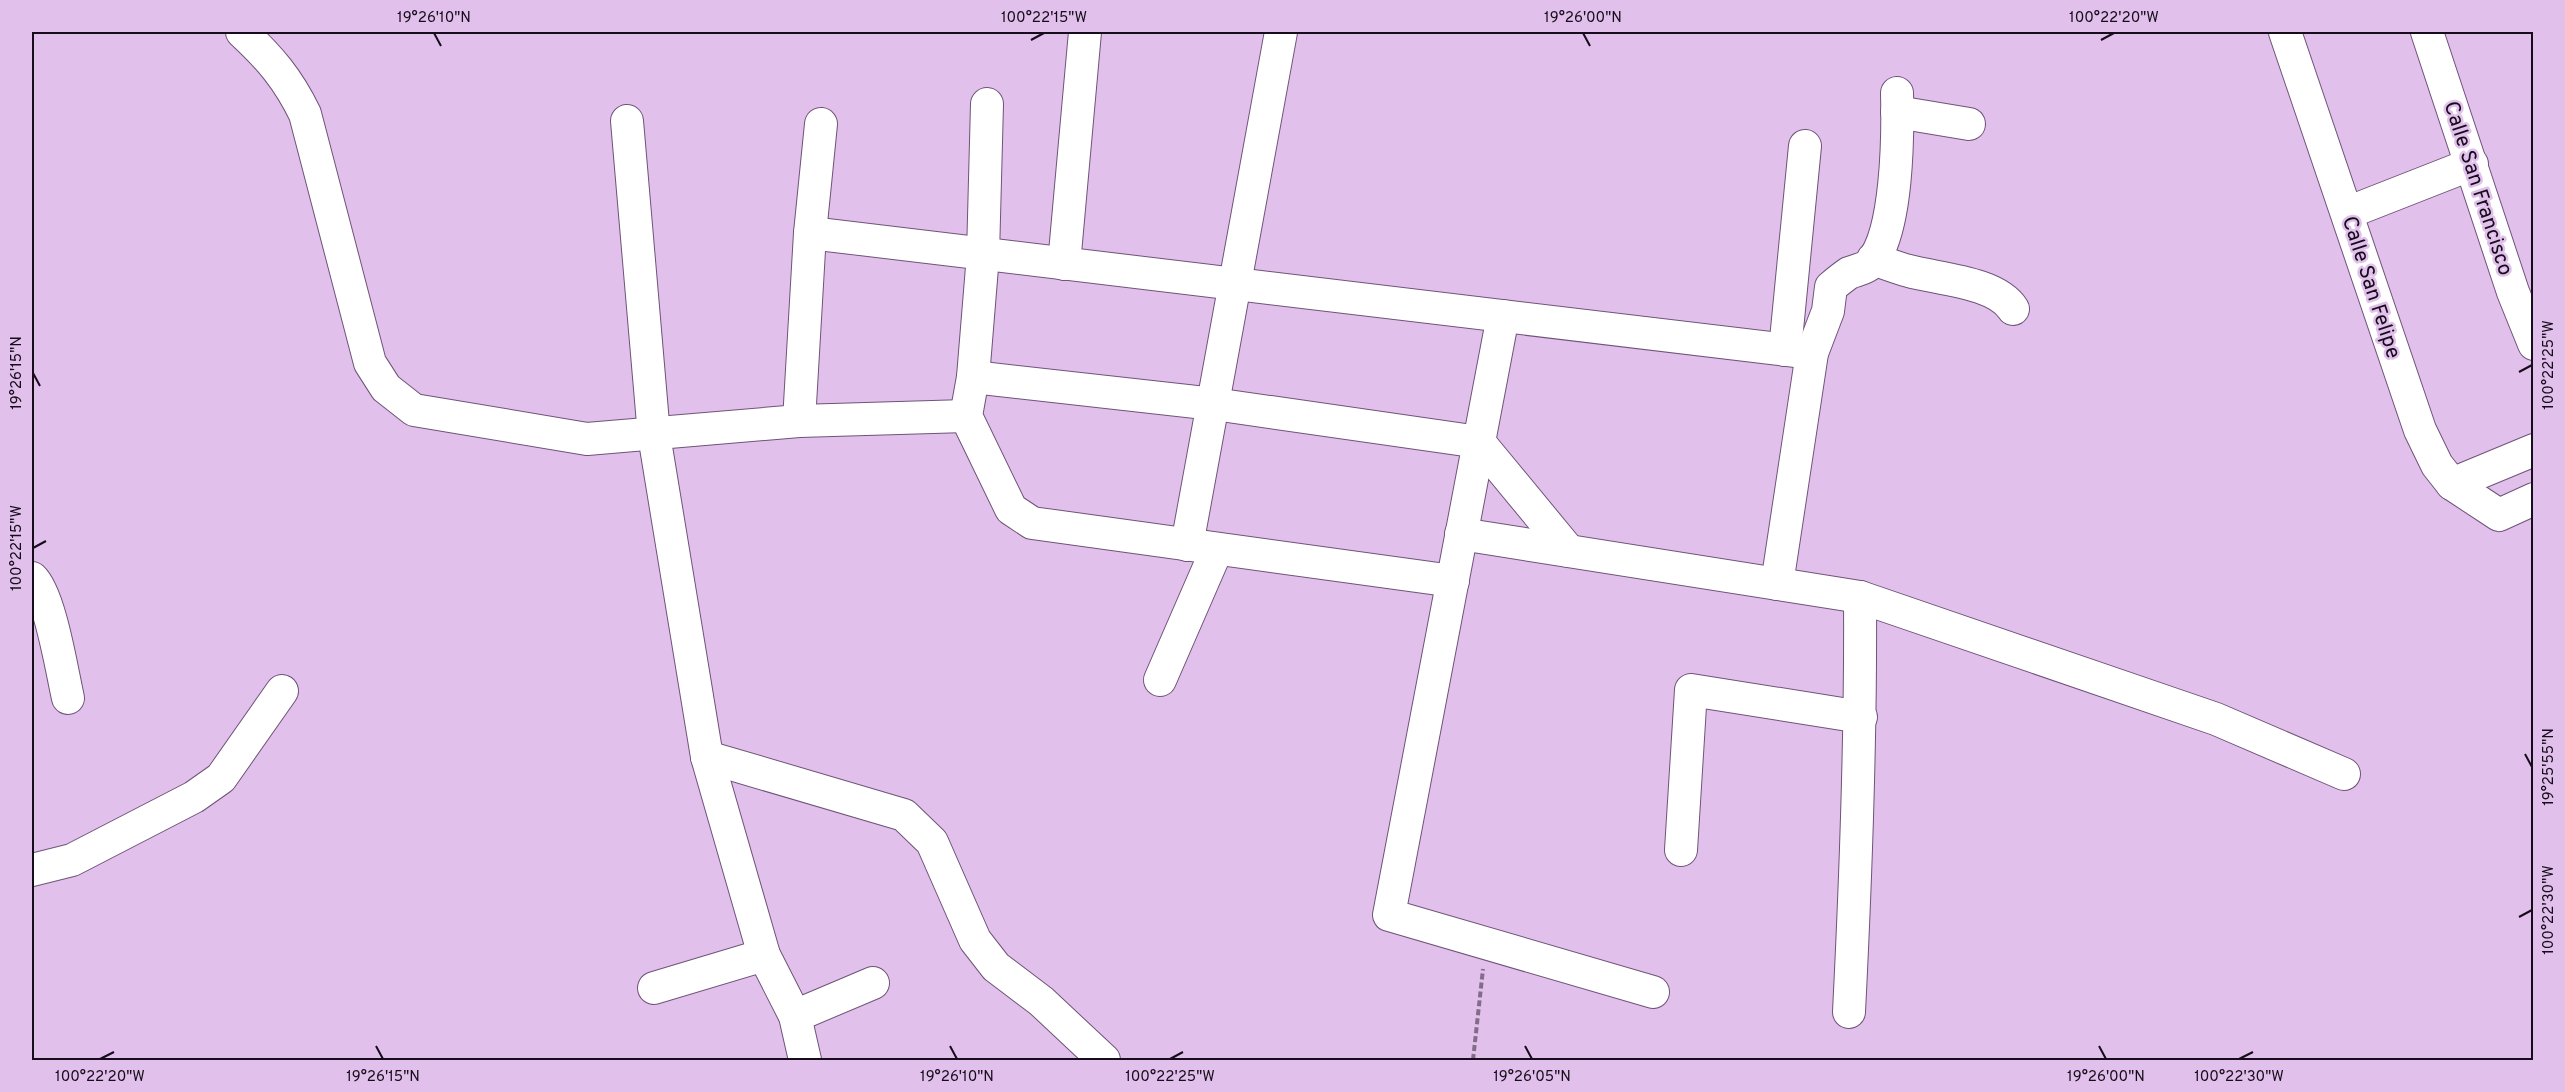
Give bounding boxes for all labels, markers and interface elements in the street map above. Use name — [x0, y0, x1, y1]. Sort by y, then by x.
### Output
text: 19°26'10"N — [397, 9, 471, 28]
text: 100°22'15"W — [1001, 9, 1087, 28]
text: 19°26'00"N — [1544, 9, 1622, 28]
text: 100°22'20"W — [2069, 9, 2159, 28]
street label: Calle San Francisco — [2437, 98, 2519, 279]
street label: Calle San Felipe — [2335, 213, 2406, 362]
text: 100°22'25"W — [2540, 320, 2559, 410]
text: 19°26'15"N — [8, 336, 27, 410]
text: 100°22'15"W — [8, 505, 27, 591]
text: 19°25'55"N — [2540, 728, 2559, 806]
text: 100°22'30"W — [2540, 865, 2559, 955]
text: 100°22'20"W — [55, 1068, 145, 1087]
text: 19°26'15"N — [346, 1068, 420, 1087]
text: 19°26'10"N — [920, 1068, 994, 1087]
text: 100°22'25"W — [1125, 1068, 1215, 1087]
text: 19°26'05"N — [1493, 1068, 1571, 1087]
text: 19°26'00"N — [2067, 1068, 2145, 1087]
text: 100°22'30"W — [2194, 1068, 2284, 1087]

